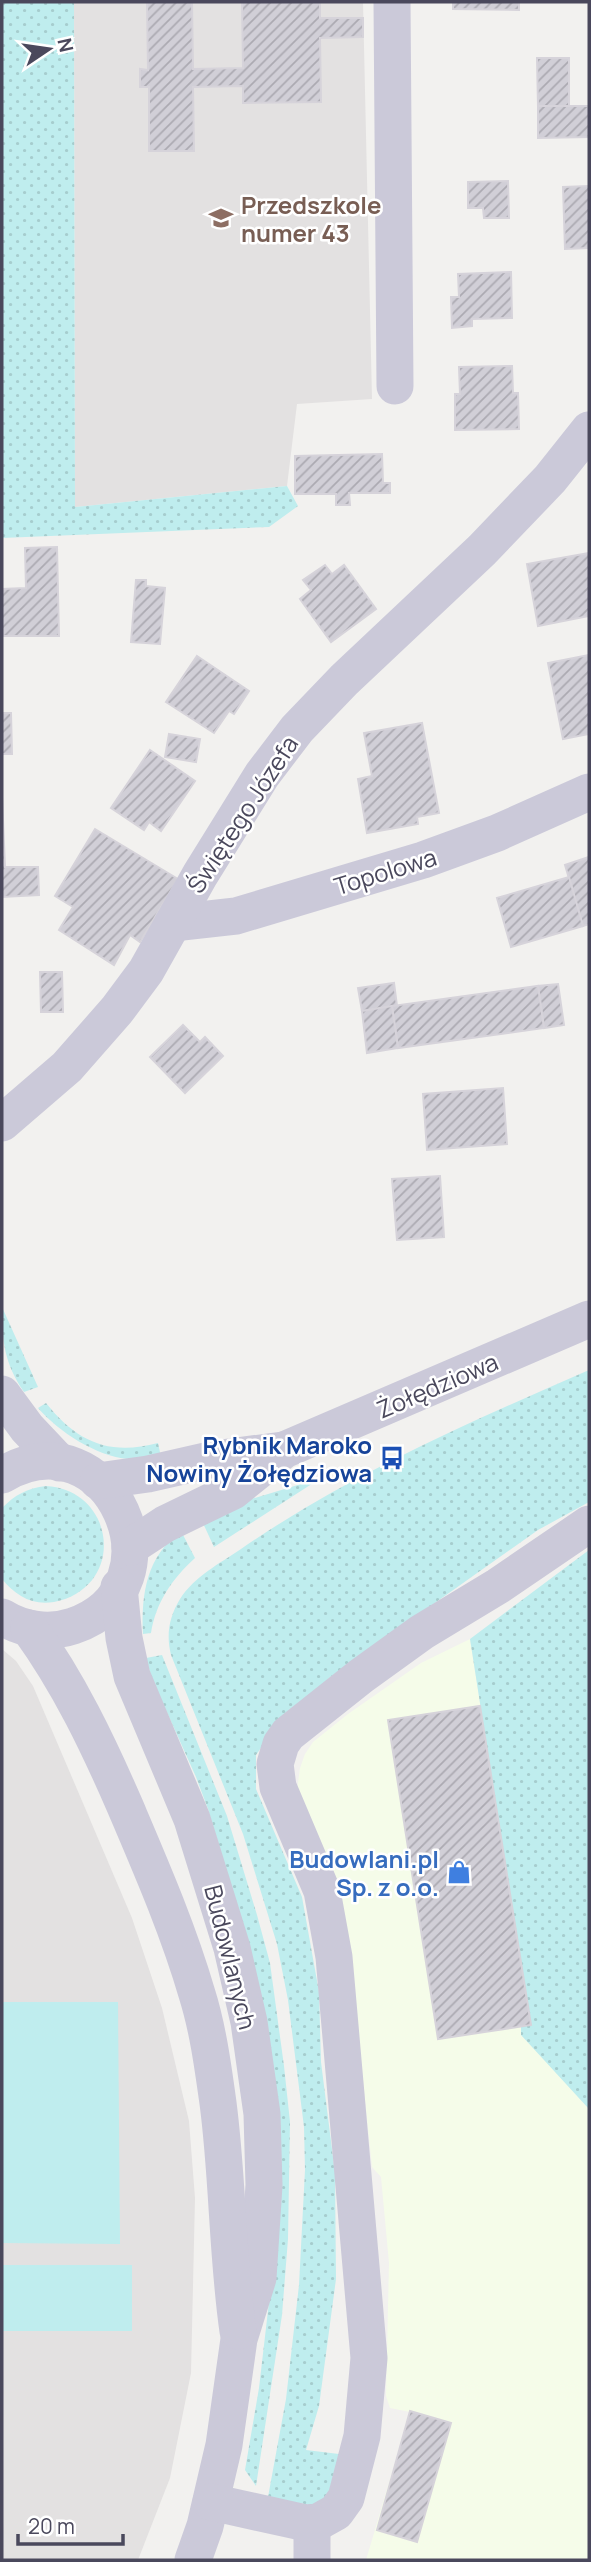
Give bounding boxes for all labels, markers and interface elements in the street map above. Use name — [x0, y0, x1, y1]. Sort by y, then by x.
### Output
north arrow — [14, 14, 84, 84]
text: N — [51, 36, 80, 55]
place label: Przedszkole numer 43 — [241, 188, 382, 249]
school or university icon: Przedszkole numer 43 — [207, 204, 235, 232]
street label: Świętego Józefa — [179, 729, 305, 899]
street label: Topolowa — [330, 840, 440, 902]
street label: Żołędziowa — [371, 1345, 503, 1425]
place label: Rybnik Maroko Nowiny Żołędziowa — [146, 1428, 372, 1489]
bus stop icon: Rybnik Maroko Nowiny Żołędziowa — [378, 1444, 406, 1472]
place label: Budowlani.pl Sp. z o.o. — [289, 1842, 439, 1903]
shop icon: Budowlani.pl Sp. z o.o. — [445, 1858, 473, 1886]
street label: Budowlanych — [197, 1881, 265, 2033]
scale bar — [18, 2502, 122, 2546]
text: 20 m — [28, 2512, 75, 2540]

